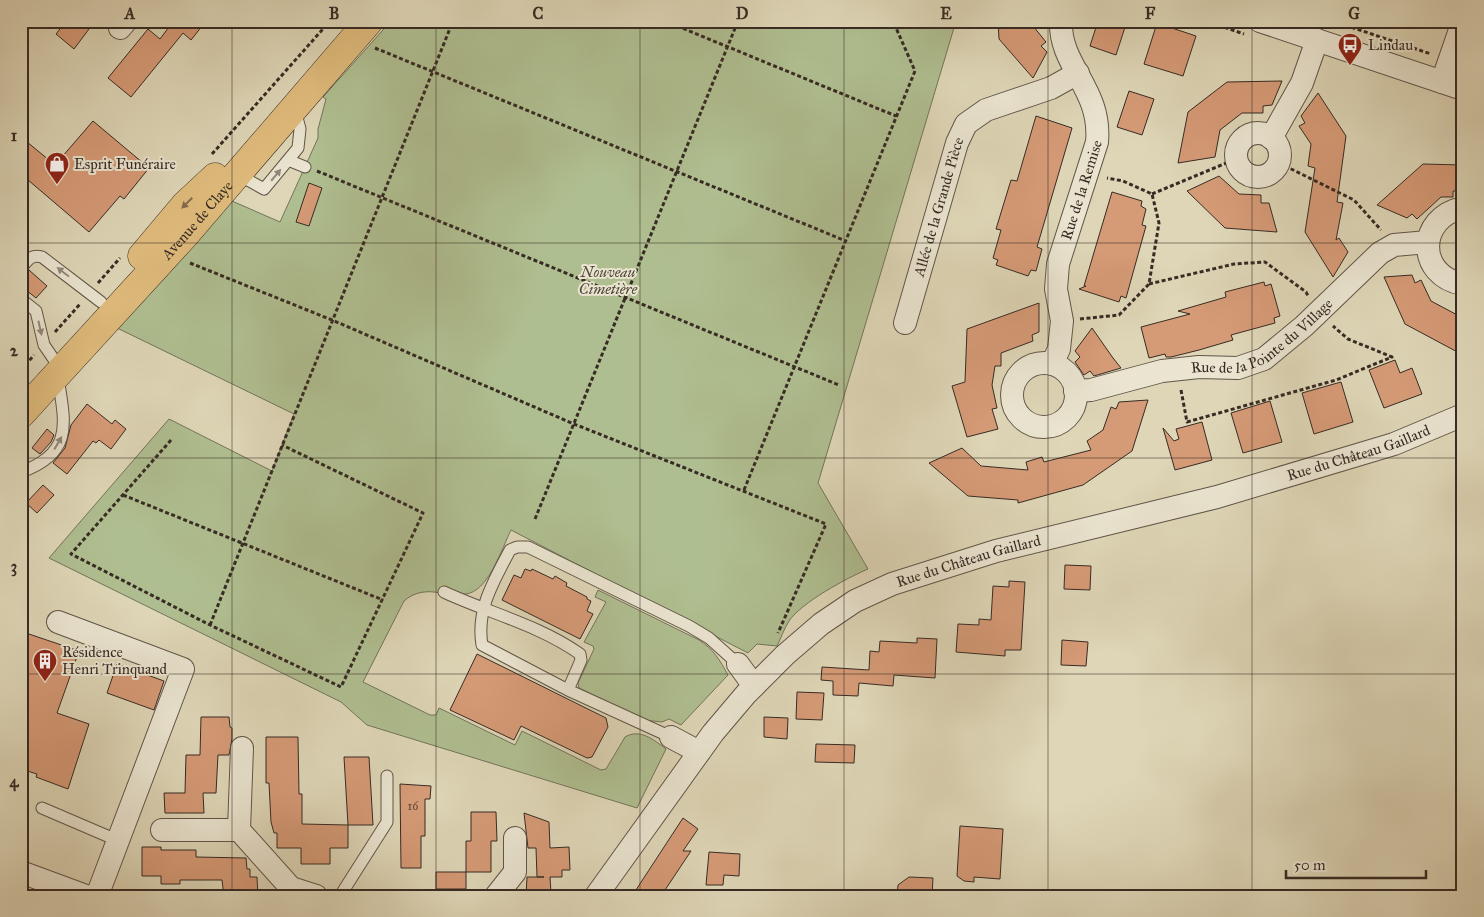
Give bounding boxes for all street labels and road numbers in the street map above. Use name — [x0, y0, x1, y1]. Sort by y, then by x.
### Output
street label: Allée de la Grande Pièce — [910, 134, 968, 279]
street label: Rue de la Remise — [1057, 138, 1106, 242]
street label: Avenue de Claye — [157, 177, 237, 264]
street label: Rue de la Pointe du Village — [1190, 294, 1336, 377]
street label: Rue du Château Gaillard — [1285, 421, 1433, 485]
street label: Rue du Château Gaillard — [894, 531, 1043, 591]

